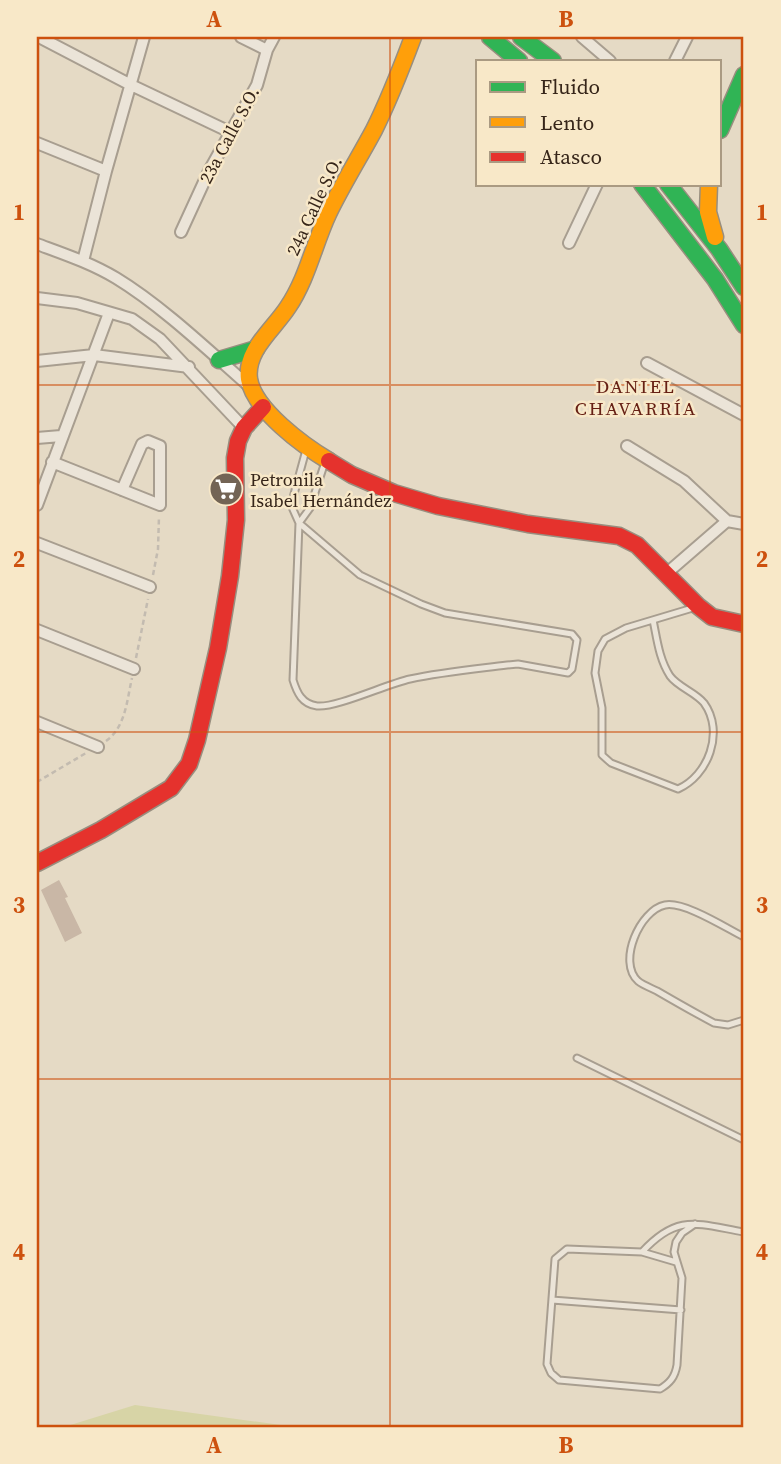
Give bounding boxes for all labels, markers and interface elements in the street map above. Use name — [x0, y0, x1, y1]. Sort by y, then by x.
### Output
text: A — [206, 3, 222, 35]
text: B — [559, 3, 574, 35]
legend — [476, 60, 722, 186]
text: Fluido — [540, 72, 600, 101]
street label: 23a Calle S.O. — [193, 82, 265, 188]
text: Lento — [540, 108, 594, 137]
text: Atasco — [540, 142, 602, 171]
street label: 24a Calle S.O. — [280, 152, 348, 260]
text: 1 — [13, 196, 25, 228]
text: 1 — [756, 196, 768, 228]
district label: DANIEL CHAVARRÍA — [575, 373, 697, 421]
place label: Petronila Isabel Hernández — [250, 467, 391, 513]
supermarket icon: Petronila Isabel Hernández — [207, 470, 245, 508]
text: 2 — [13, 543, 25, 575]
text: 2 — [756, 543, 768, 575]
text: 3 — [13, 889, 25, 921]
text: 3 — [756, 889, 768, 921]
text: 4 — [13, 1236, 25, 1268]
text: 4 — [756, 1236, 768, 1268]
text: A — [206, 1429, 222, 1461]
text: B — [559, 1429, 574, 1461]

